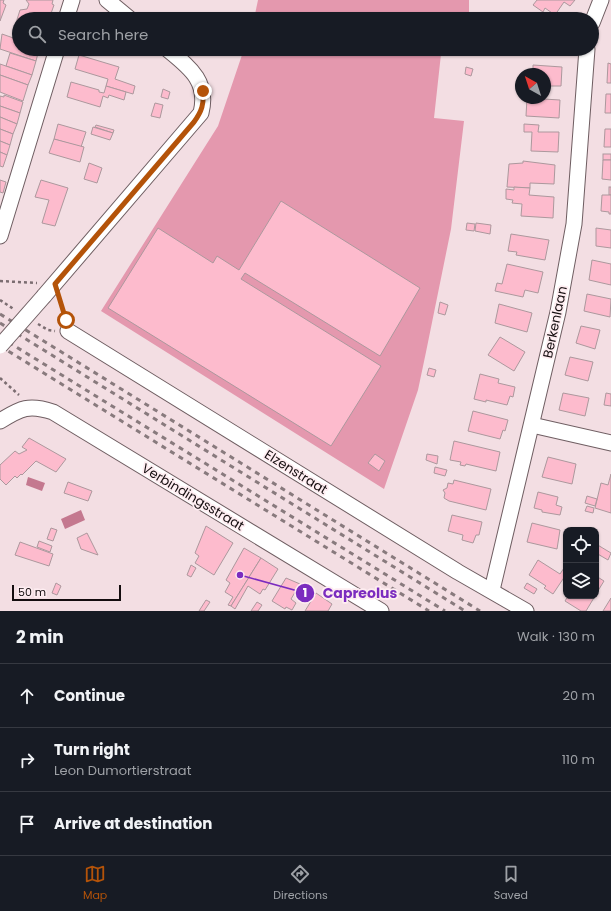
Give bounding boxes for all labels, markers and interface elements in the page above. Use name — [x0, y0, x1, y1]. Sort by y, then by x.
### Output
search box — [12, 12, 599, 56]
icon: search — [26, 23, 48, 45]
text: Search here — [58, 24, 148, 45]
north arrow — [515, 68, 551, 104]
route end — [194, 82, 212, 100]
street label: Berkenlaan — [538, 284, 572, 360]
route start — [57, 311, 75, 329]
street label: Elzenstraat — [261, 445, 331, 499]
street label: Verbindingsstraat — [138, 459, 248, 535]
map controls — [563, 527, 599, 599]
button: locate — [563, 527, 599, 563]
button: layers — [563, 563, 599, 599]
callout: Capreolus — [295, 580, 406, 606]
scale bar — [12, 583, 121, 602]
text: Capreolus — [323, 583, 397, 603]
text: 50 m — [18, 584, 46, 600]
text: 1 — [303, 584, 307, 601]
text: 2 min — [16, 625, 64, 649]
text: Walk · 130 m — [517, 627, 595, 646]
icon: ahead — [16, 685, 38, 707]
text: Continue — [54, 685, 125, 706]
text: 20 m — [562, 686, 595, 705]
text: Turn right — [54, 739, 130, 760]
icon: right — [16, 749, 38, 771]
text: 110 m — [562, 750, 595, 769]
text: Leon Dumortierstraat — [54, 761, 191, 780]
icon: arrive — [16, 813, 38, 835]
text: Arrive at destination — [54, 813, 212, 834]
tab: Map — [83, 863, 107, 904]
tab: Directions — [273, 863, 328, 904]
tab: Saved — [494, 863, 528, 904]

